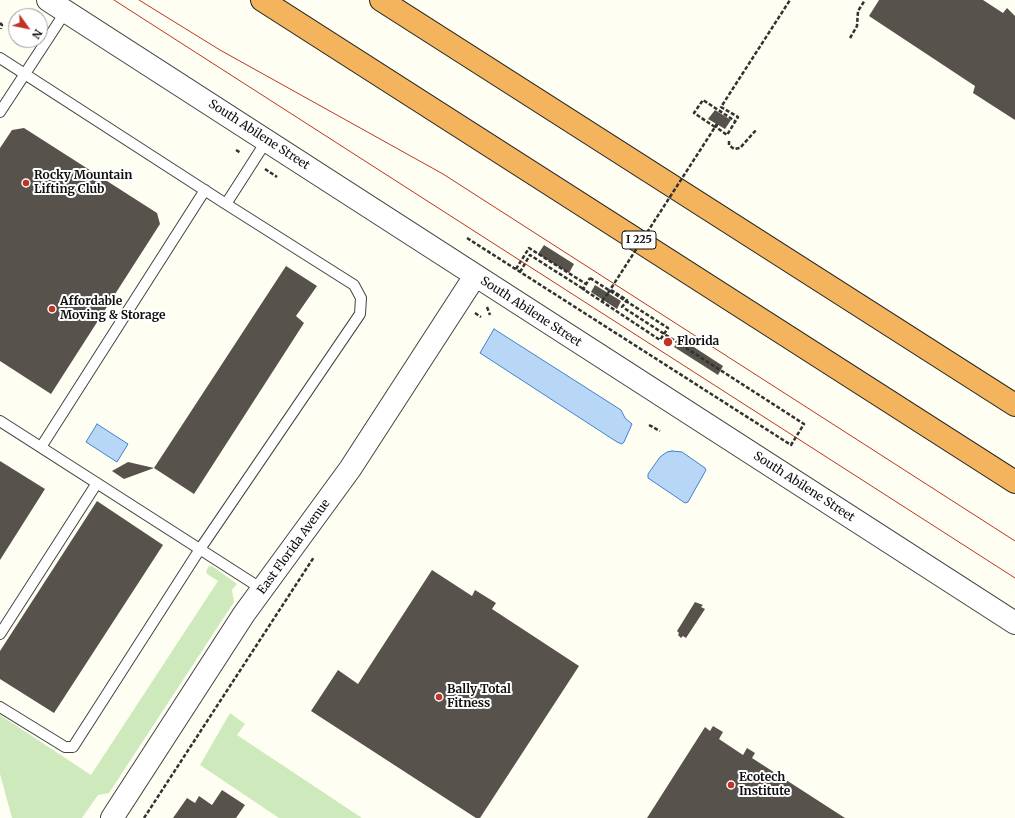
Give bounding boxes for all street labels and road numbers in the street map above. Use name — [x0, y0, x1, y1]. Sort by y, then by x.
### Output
street label: South Abilene Street — [206, 97, 312, 173]
road number: I 225 — [622, 231, 656, 249]
street label: South Abilene Street — [478, 274, 584, 350]
street label: South Abilene Street — [751, 449, 857, 525]
street label: East Florida Avenue — [255, 497, 333, 597]

